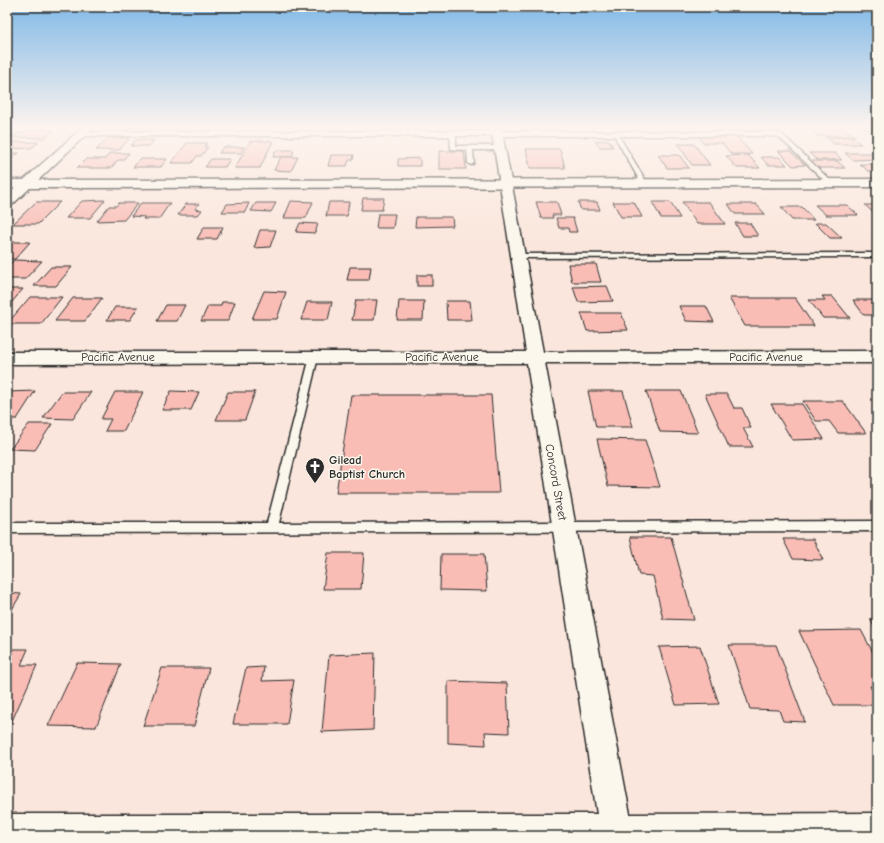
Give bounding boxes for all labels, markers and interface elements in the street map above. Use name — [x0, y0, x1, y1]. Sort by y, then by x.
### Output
street label: Pacific Avenue — [81, 350, 155, 364]
street label: Pacific Avenue — [405, 350, 479, 364]
street label: Pacific Avenue — [729, 350, 803, 364]
street label: Concord Street — [542, 443, 570, 522]
place label: Gilead Baptist Church — [329, 453, 405, 481]
church icon: Gilead Baptist Church — [304, 456, 326, 484]

